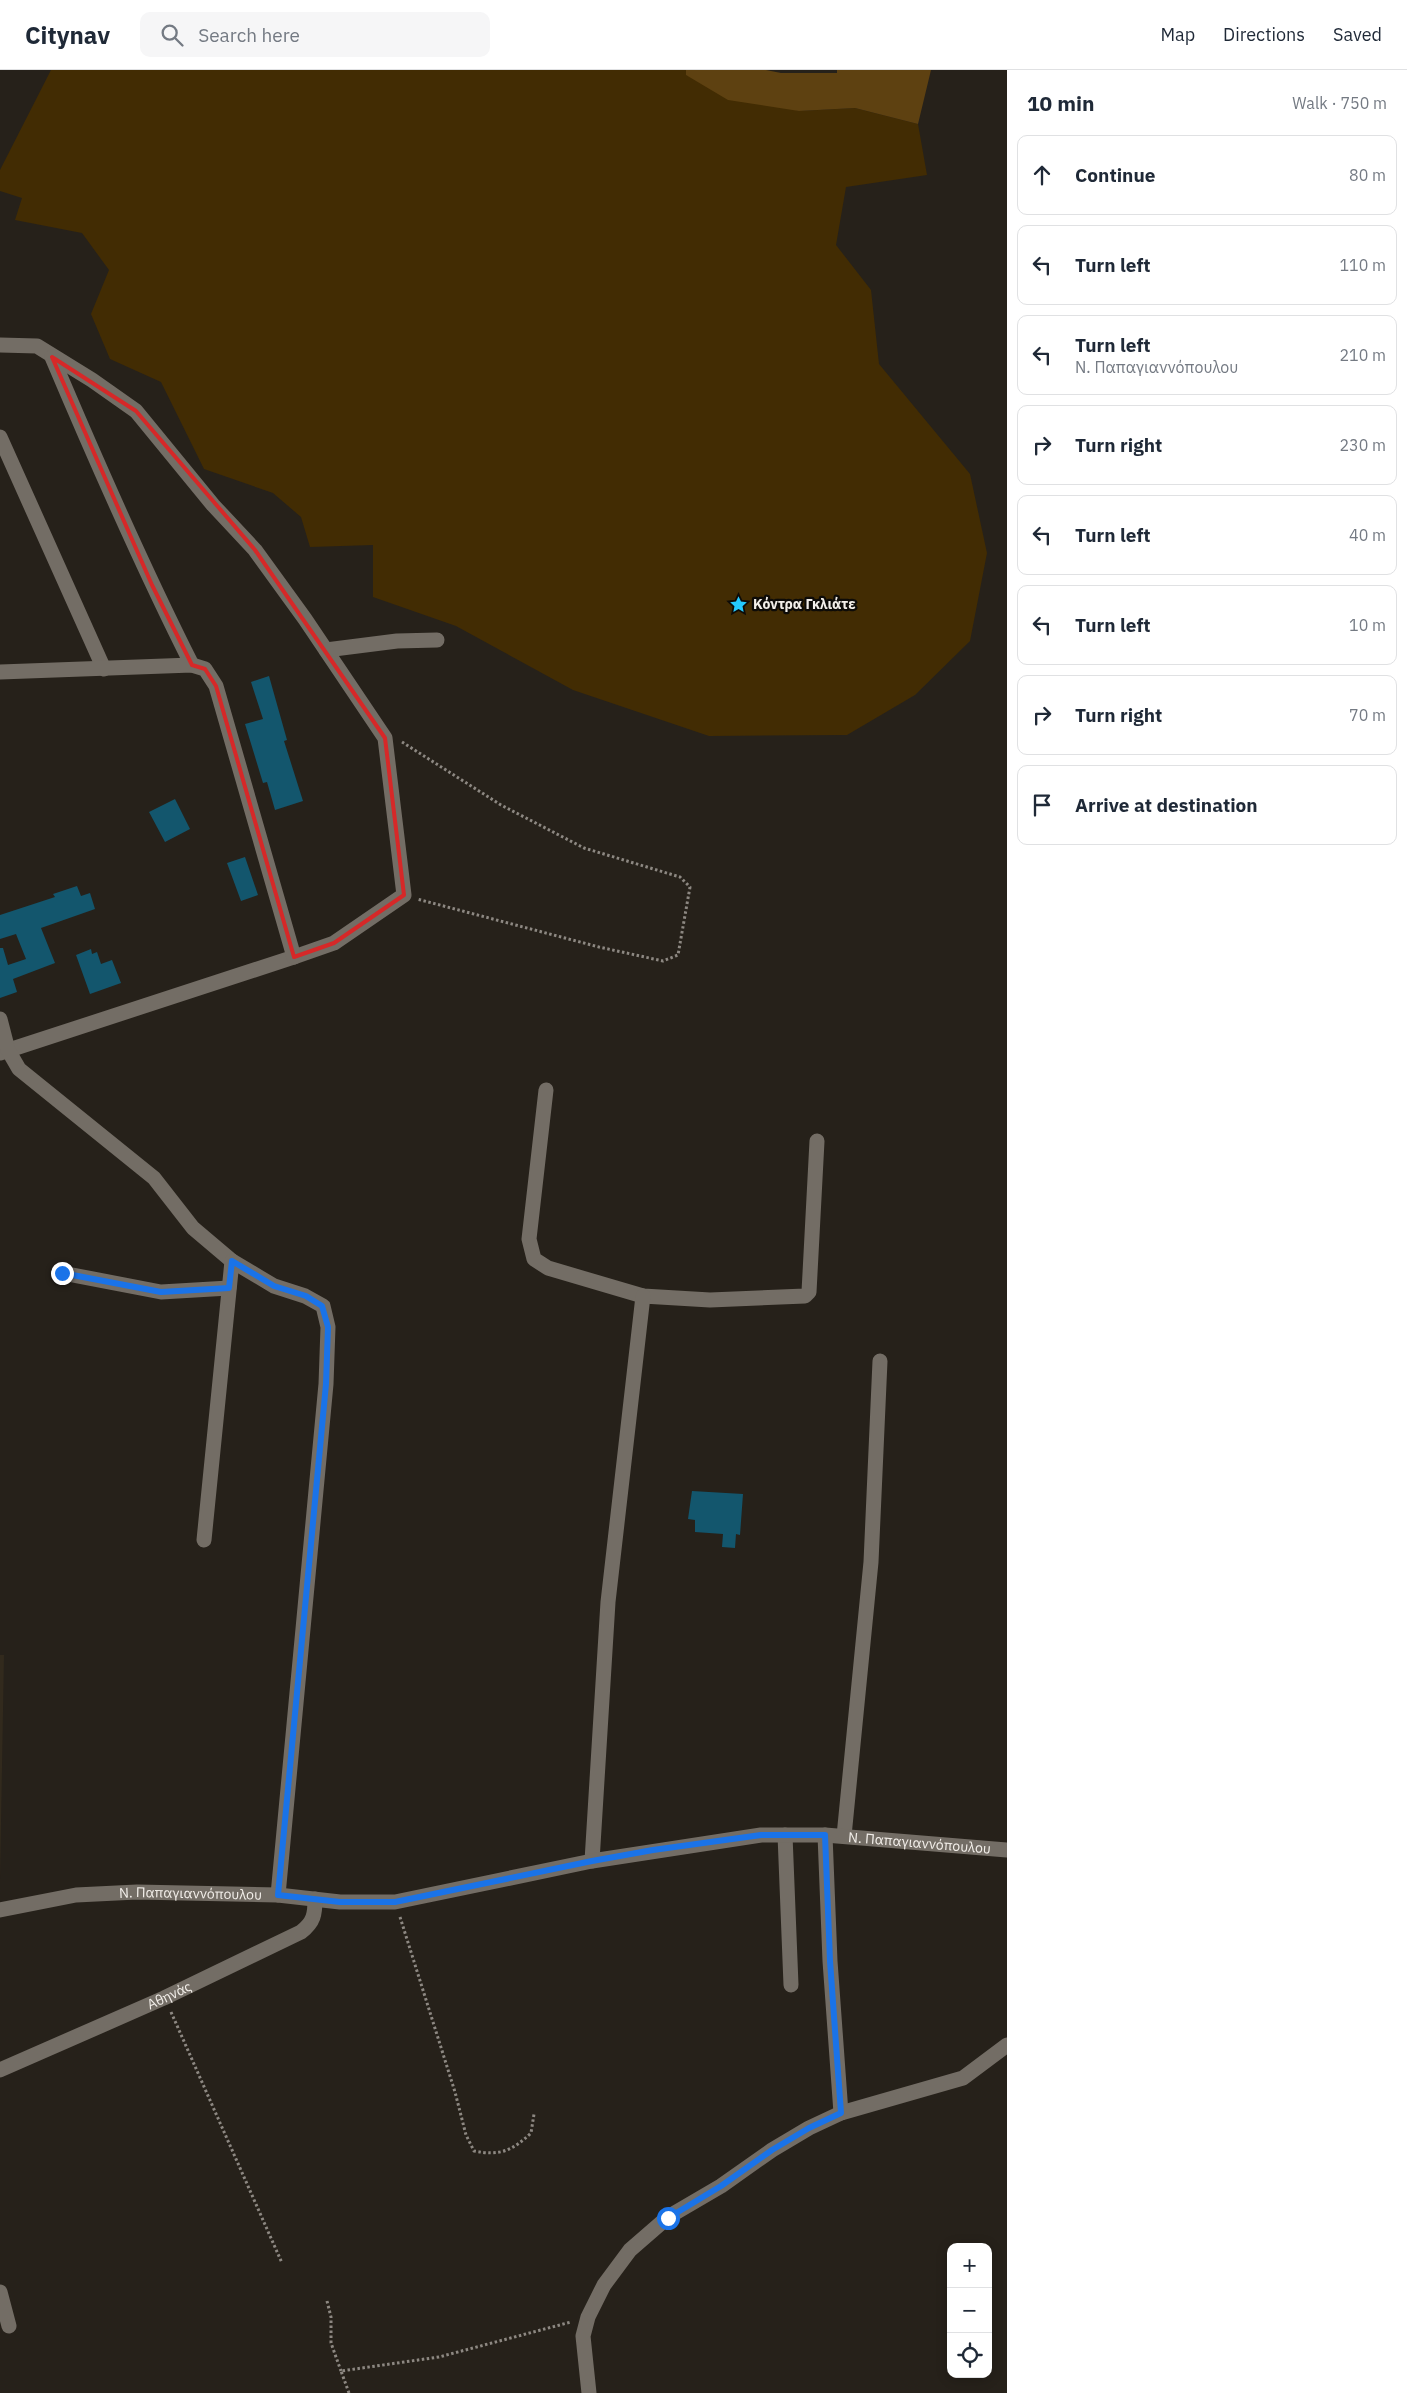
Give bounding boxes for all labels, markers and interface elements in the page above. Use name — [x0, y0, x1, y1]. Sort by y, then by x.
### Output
search box — [140, 12, 490, 57]
text: Citynav — [25, 19, 110, 51]
icon: search — [158, 21, 186, 49]
text: Search here — [198, 23, 300, 47]
text: Map — [1160, 23, 1195, 46]
text: Directions — [1223, 23, 1305, 46]
text: Saved — [1333, 23, 1382, 46]
text: 10 min — [1027, 89, 1094, 117]
text: Walk · 750 m — [1292, 93, 1387, 113]
icon: ahead — [1028, 161, 1056, 189]
text: Continue — [1075, 163, 1155, 187]
text: 80 m — [1349, 165, 1386, 185]
icon: left — [1028, 251, 1056, 279]
text: Turn left — [1075, 253, 1151, 277]
text: 110 m — [1339, 255, 1386, 275]
text: Turn left — [1075, 333, 1151, 357]
icon: left — [1028, 341, 1056, 369]
text: 210 m — [1339, 345, 1386, 365]
text: Ν. Παπαγιαννόπουλου — [1075, 357, 1238, 377]
icon: right — [1028, 431, 1056, 459]
text: Turn right — [1075, 433, 1162, 457]
text: 230 m — [1339, 435, 1386, 455]
icon: left — [1028, 521, 1056, 549]
text: Turn left — [1075, 523, 1151, 547]
text: 40 m — [1349, 525, 1386, 545]
place icon: Κόντρα Γκλιάτε — [729, 594, 749, 614]
place label: Κόντρα Γκλιάτε — [753, 595, 856, 613]
icon: left — [1028, 611, 1056, 639]
text: Turn left — [1075, 613, 1151, 637]
text: 10 m — [1349, 615, 1386, 635]
icon: right — [1028, 701, 1056, 729]
text: Turn right — [1075, 703, 1162, 727]
text: 70 m — [1349, 705, 1386, 725]
icon: arrive — [1028, 791, 1056, 819]
text: Arrive at destination — [1075, 793, 1258, 817]
route end — [51, 1262, 74, 1285]
street label: Ν. Παπαγιαννόπουλου — [847, 1828, 992, 1858]
street label: Ν. Παπαγιαννόπουλου — [119, 1883, 262, 1904]
street label: Αθηνάς — [144, 1977, 195, 2013]
route start — [657, 2207, 680, 2230]
map controls — [947, 2243, 992, 2378]
button: + — [947, 2243, 992, 2288]
button: − — [947, 2288, 992, 2333]
button: locate — [947, 2333, 992, 2378]

